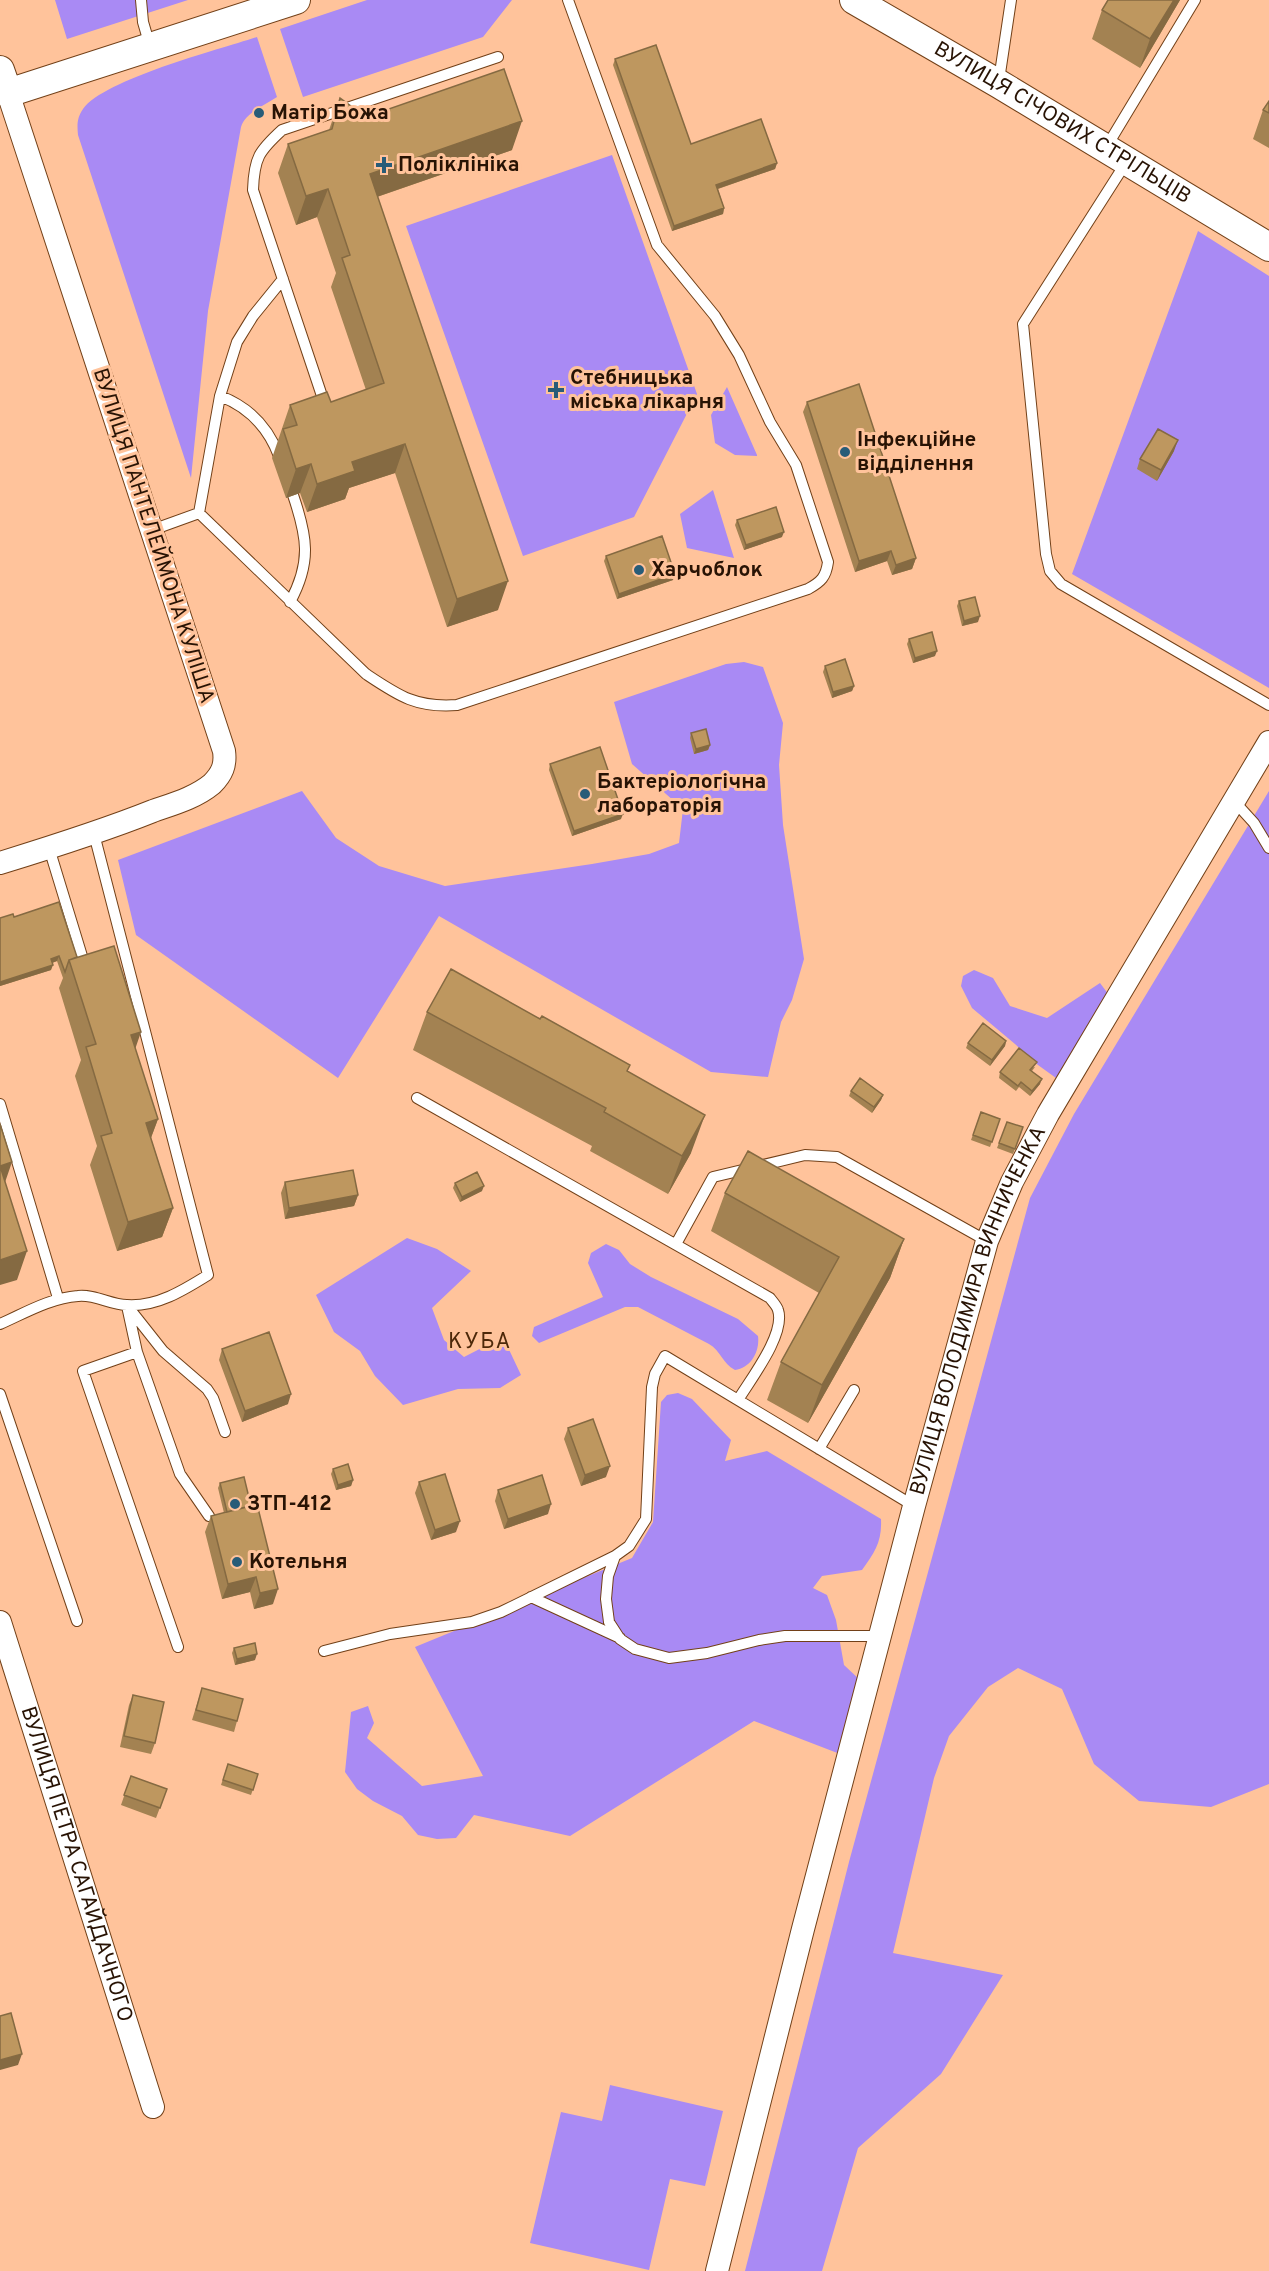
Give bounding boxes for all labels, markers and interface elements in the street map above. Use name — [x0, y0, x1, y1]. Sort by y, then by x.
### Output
street label: ВУЛИЦЯ СІЧОВИХ СТРІЛЬЦІВ — [929, 36, 1196, 210]
place label: Матір Божа — [271, 100, 389, 127]
marker: Матір Божа — [252, 106, 266, 120]
place label: Поліклініка — [398, 152, 519, 179]
marker: Поліклініка — [375, 156, 393, 174]
street label: ВУЛИЦЯ ПАНТЕЛЕЙМОНА КУЛІША — [86, 365, 221, 707]
place label: Стебницька міська лікарня — [570, 365, 724, 416]
marker: Стебницька міська лікарня — [547, 381, 565, 399]
place label: Інфекційне відділення — [857, 427, 976, 478]
marker: Інфекційне відділення — [838, 445, 852, 459]
place label: Харчоблок — [651, 557, 763, 584]
marker: Харчоблок — [632, 563, 646, 577]
place label: Бактеріологічна лабораторія — [597, 769, 766, 820]
marker: Бактеріологічна лабораторія — [578, 787, 592, 801]
street label: ВУЛИЦЯ ВОЛОДИМИРА ВИННИЧЕНКА — [904, 1122, 1053, 1498]
district label: КУБА — [448, 1329, 512, 1356]
place label: ЗТП-412 — [247, 1491, 332, 1518]
marker: ЗТП-412 — [228, 1497, 242, 1511]
place label: Котельня — [249, 1549, 348, 1576]
marker: Котельня — [230, 1555, 244, 1569]
street label: ВУЛИЦЯ ПЕТРА САГАЙДАЧНОГО — [14, 1703, 139, 2025]

